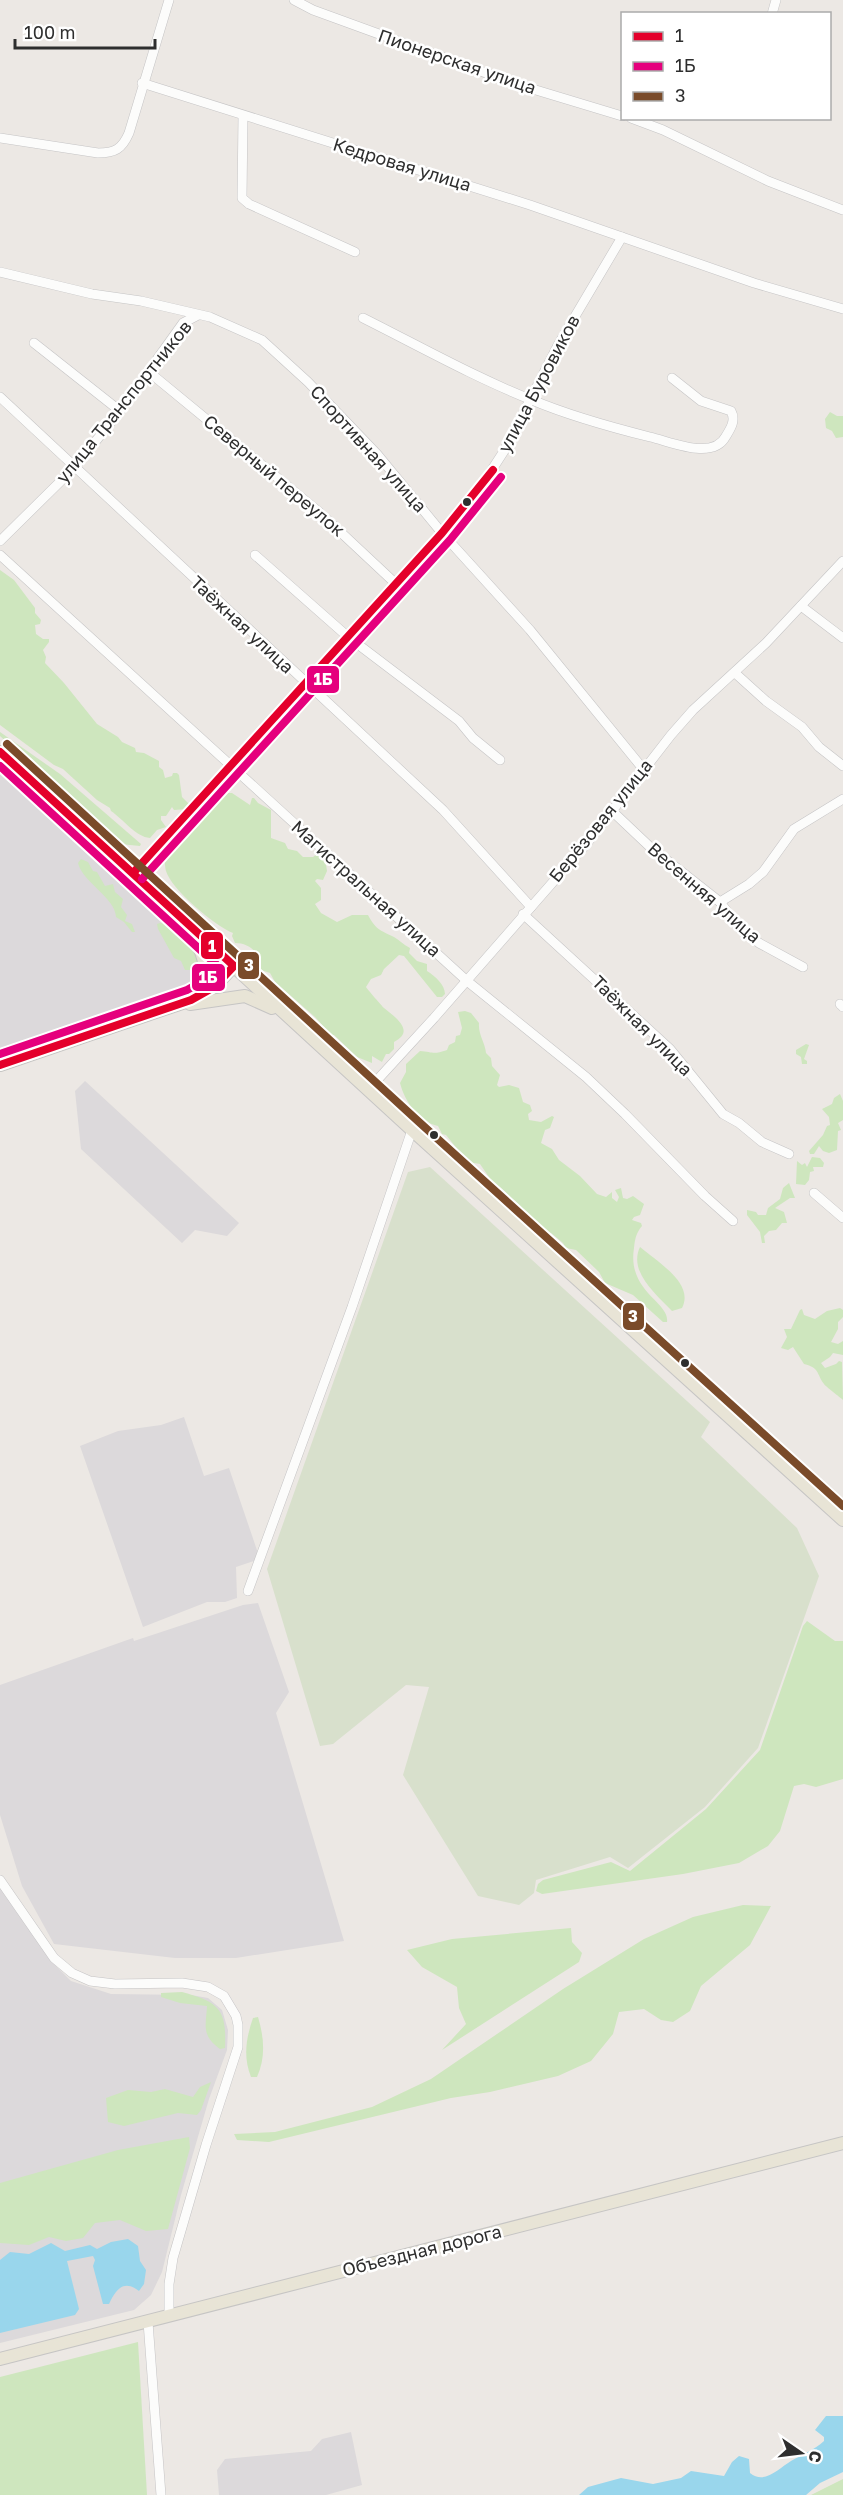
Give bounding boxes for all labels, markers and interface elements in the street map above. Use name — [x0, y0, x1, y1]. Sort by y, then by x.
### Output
scale bar — [15, 12, 154, 50]
legend — [621, 12, 831, 120]
text: 100 m — [24, 21, 75, 43]
street label: Пионерская улица — [376, 24, 539, 98]
text: 1 — [675, 24, 684, 46]
text: 1Б — [675, 54, 696, 76]
text: 3 — [675, 84, 686, 106]
street label: Кедровая улица — [331, 133, 474, 195]
street label: улица Буровиков — [493, 311, 584, 456]
street label: улица Транспортников — [51, 316, 196, 487]
street label: Спортивная улица — [306, 380, 432, 516]
street label: Северный переулок — [199, 410, 350, 541]
unlabelled marker — [461, 496, 473, 508]
street label: Таёжная улица — [187, 571, 299, 678]
line badge: 1Б — [306, 665, 340, 694]
text: 1Б — [313, 669, 333, 689]
street label: Берёзовая улица — [544, 754, 657, 886]
street label: Магистральная улица — [287, 815, 446, 961]
street label: Весенняя улица — [644, 837, 766, 947]
line badge: 1 — [200, 931, 224, 960]
text: 1 — [208, 936, 216, 956]
line badge: 3 — [237, 951, 260, 980]
text: 3 — [244, 955, 254, 975]
line badge: 1Б — [191, 963, 226, 992]
text: 1Б — [198, 967, 218, 987]
street label: Таёжная улица — [588, 971, 697, 1080]
unlabelled marker — [428, 1129, 440, 1141]
line badge: 3 — [622, 1302, 645, 1331]
text: 3 — [628, 1306, 638, 1326]
unlabelled marker — [679, 1357, 691, 1369]
street label: Объездная дорога — [340, 2220, 504, 2280]
north arrow — [771, 2423, 831, 2483]
text: С — [804, 2449, 827, 2465]

